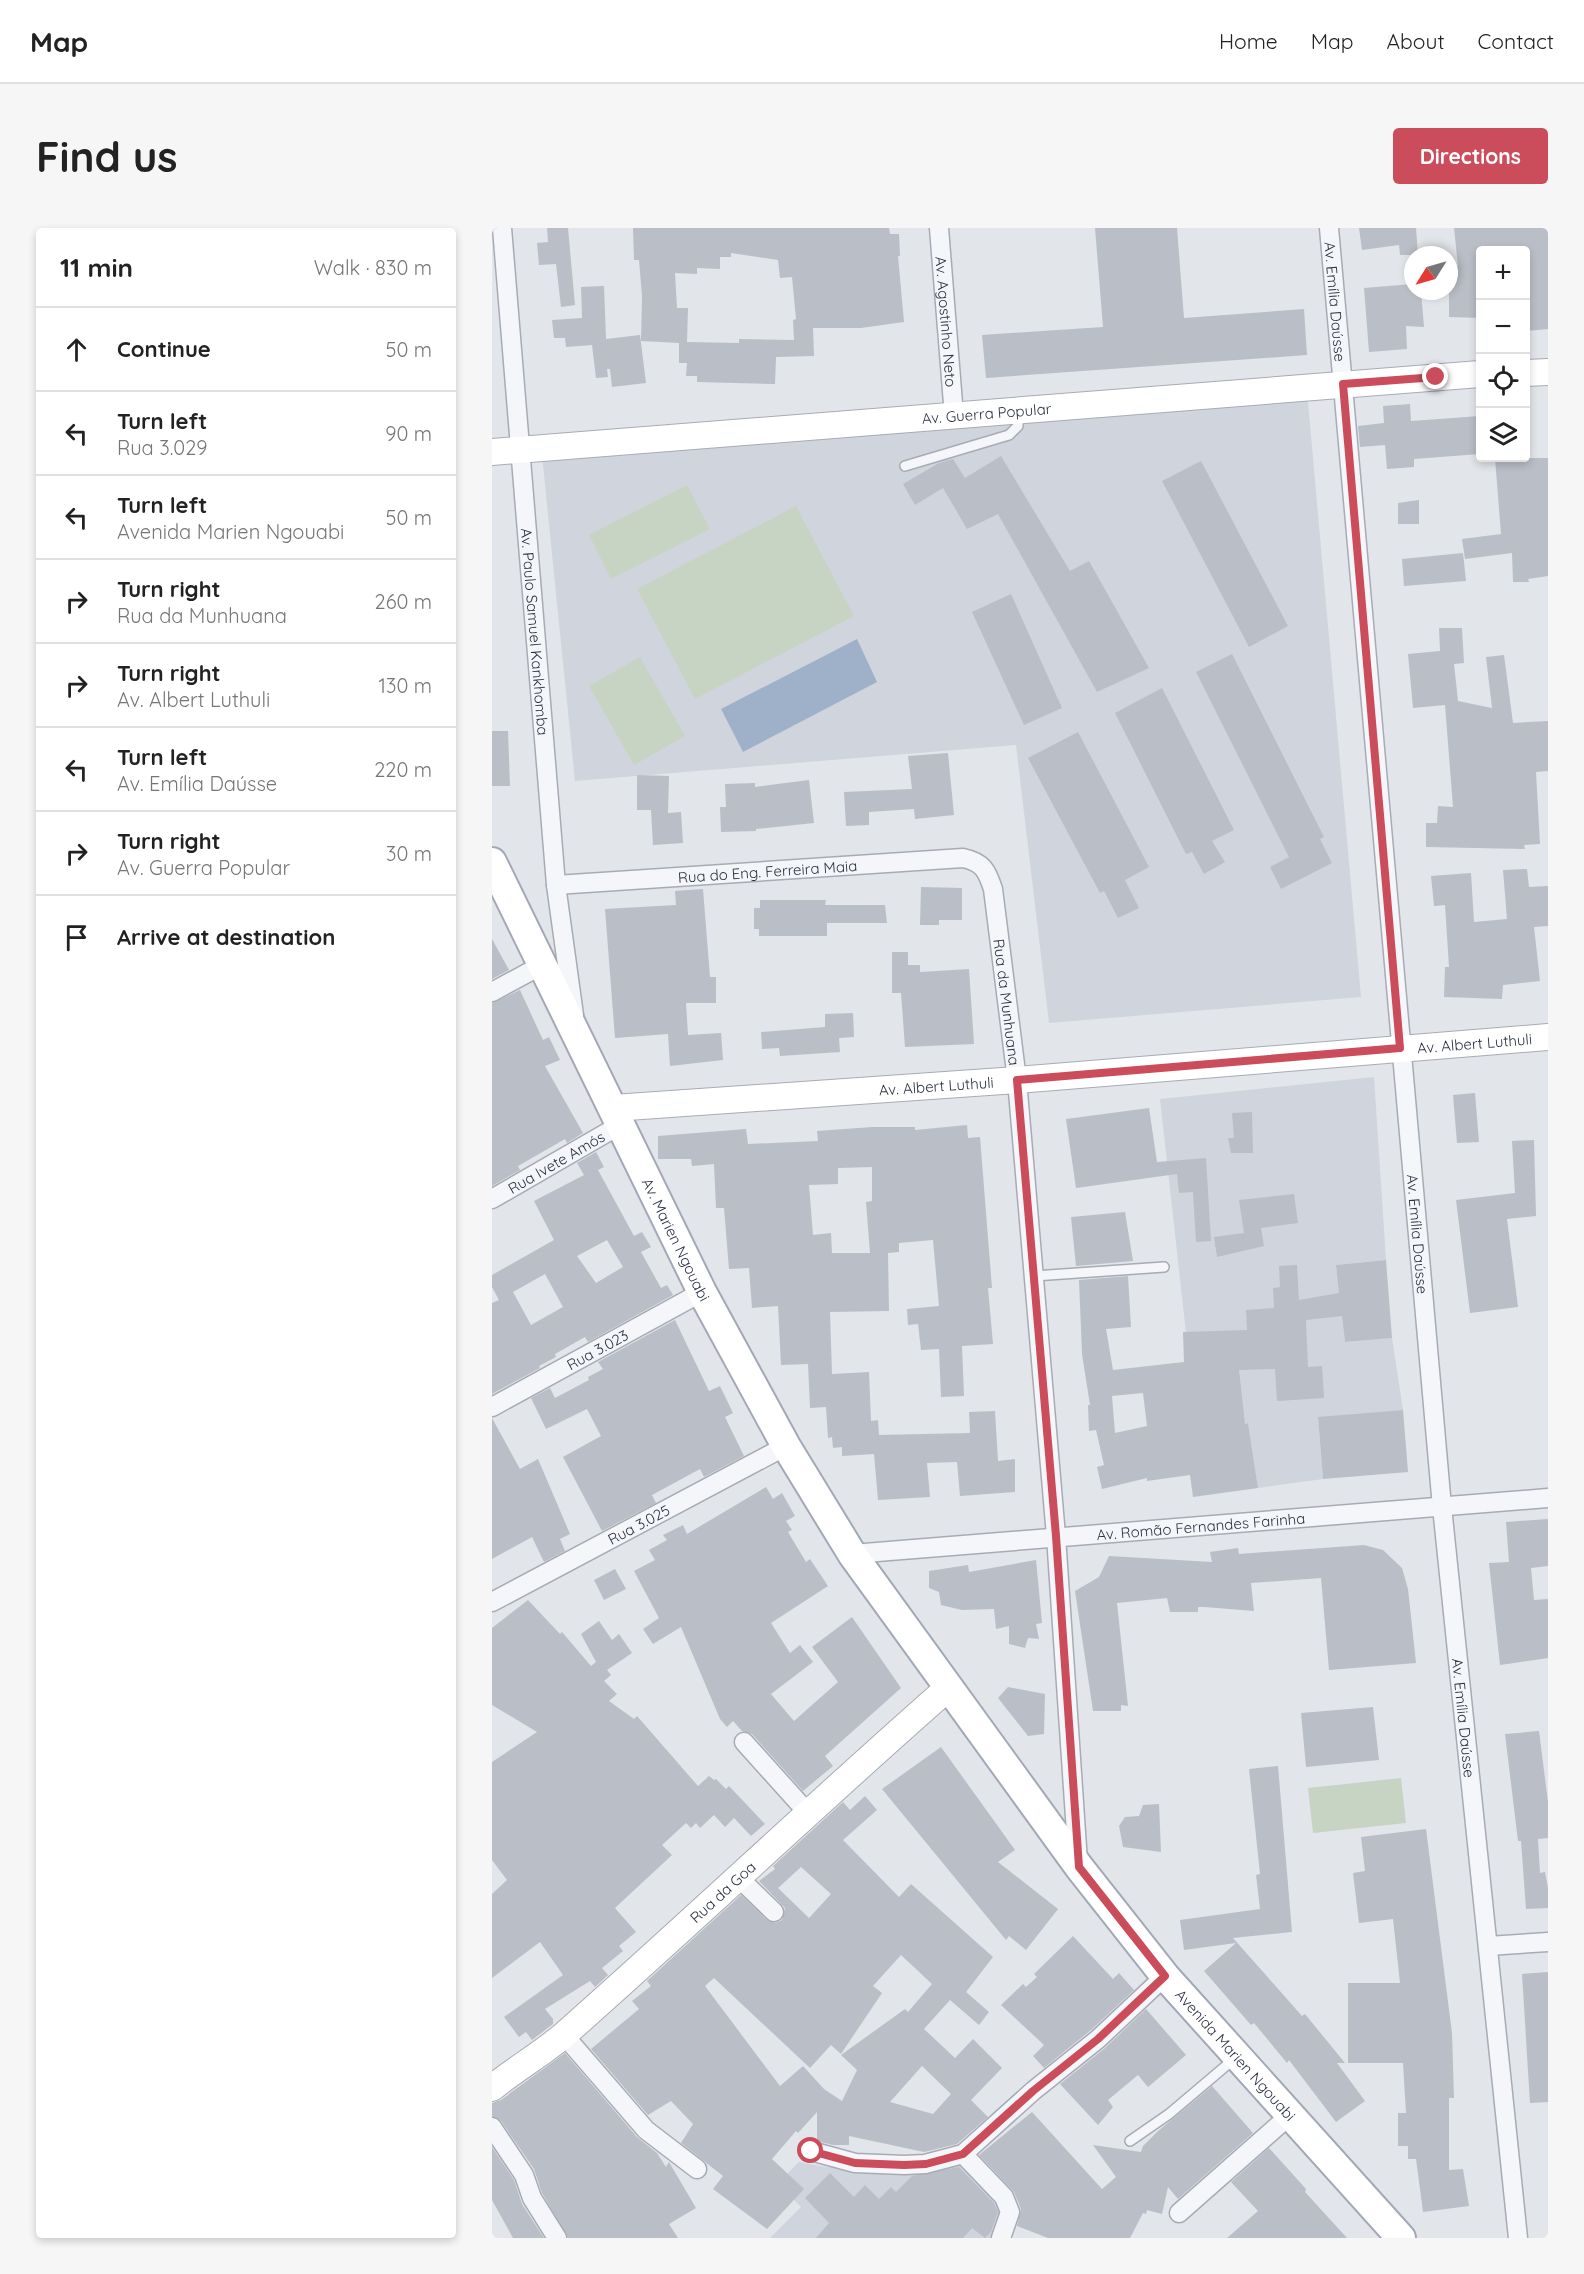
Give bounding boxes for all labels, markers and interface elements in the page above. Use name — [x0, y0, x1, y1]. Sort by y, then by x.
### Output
text: Map — [30, 24, 88, 59]
text: Home — [1219, 28, 1278, 54]
text: Map — [1311, 28, 1354, 54]
text: About — [1387, 28, 1445, 54]
text: Contact — [1478, 28, 1554, 54]
button: Directions — [1393, 128, 1548, 184]
text: Find us — [36, 130, 178, 183]
street label: Av. Emília Daússe — [1321, 241, 1350, 362]
north arrow — [1404, 246, 1458, 300]
map controls — [1476, 246, 1530, 462]
button: + — [1476, 246, 1530, 300]
text: 11 min — [60, 251, 133, 284]
text: Walk · 830 m — [314, 255, 432, 280]
street label: Av. Agostinho Neto — [932, 256, 961, 388]
button: − — [1476, 300, 1530, 354]
icon: ahead — [60, 333, 93, 366]
text: Continue — [117, 335, 211, 363]
text: 50 m — [386, 337, 432, 362]
button: locate — [1476, 354, 1530, 408]
route end — [1422, 363, 1448, 389]
street label: Av. Guerra Popular — [921, 398, 1052, 428]
text: Turn left — [117, 407, 207, 435]
button: layers — [1476, 408, 1530, 462]
icon: left — [60, 417, 93, 450]
text: 90 m — [385, 421, 432, 446]
text: Rua 3.029 — [117, 435, 207, 460]
text: Turn left — [117, 491, 207, 519]
icon: left — [60, 501, 93, 534]
text: 50 m — [386, 505, 432, 530]
text: Avenida Marien Ngouabi — [117, 519, 344, 544]
street label: Av. Paulo Samuel Kankhomba — [517, 527, 553, 736]
text: Turn right — [117, 575, 221, 603]
icon: right — [60, 585, 93, 618]
text: 260 m — [375, 589, 432, 614]
text: Rua da Munhuana — [117, 603, 287, 628]
text: Turn right — [117, 659, 221, 687]
icon: right — [60, 669, 93, 702]
text: 130 m — [379, 673, 432, 698]
text: Av. Albert Luthuli — [117, 687, 270, 712]
text: Turn left — [117, 743, 207, 771]
icon: left — [60, 753, 93, 786]
text: 220 m — [374, 757, 432, 782]
text: Av. Emília Daússe — [117, 771, 277, 796]
text: Turn right — [117, 827, 221, 855]
icon: right — [60, 837, 93, 870]
text: 30 m — [386, 841, 432, 866]
text: Av. Guerra Popular — [117, 855, 290, 880]
street label: Rua do Eng. Ferreira Maia — [677, 856, 858, 886]
icon: arrive — [60, 921, 93, 954]
text: Arrive at destination — [117, 923, 335, 951]
street label: Rua da Munhuana — [990, 938, 1025, 1067]
street label: Av. Albert Luthuli — [1416, 1029, 1533, 1057]
street label: Av. Albert Luthuli — [878, 1072, 994, 1099]
street label: Rua Ivete Amós — [504, 1126, 608, 1197]
street label: Av. Emília Daússe — [1403, 1173, 1433, 1295]
street label: Av. Marien Ngouabi — [638, 1175, 715, 1304]
street label: Rua 3.023 — [563, 1325, 631, 1374]
street label: Rua 3.025 — [604, 1500, 673, 1548]
street label: Av. Romão Fernandes Farinha — [1096, 1508, 1306, 1544]
street label: Av. Emília Daússe — [1448, 1657, 1480, 1779]
street label: Rua da Goa — [686, 1857, 759, 1927]
street label: Avenida Marien Ngouabi — [1172, 1985, 1300, 2124]
route start — [797, 2137, 823, 2163]

